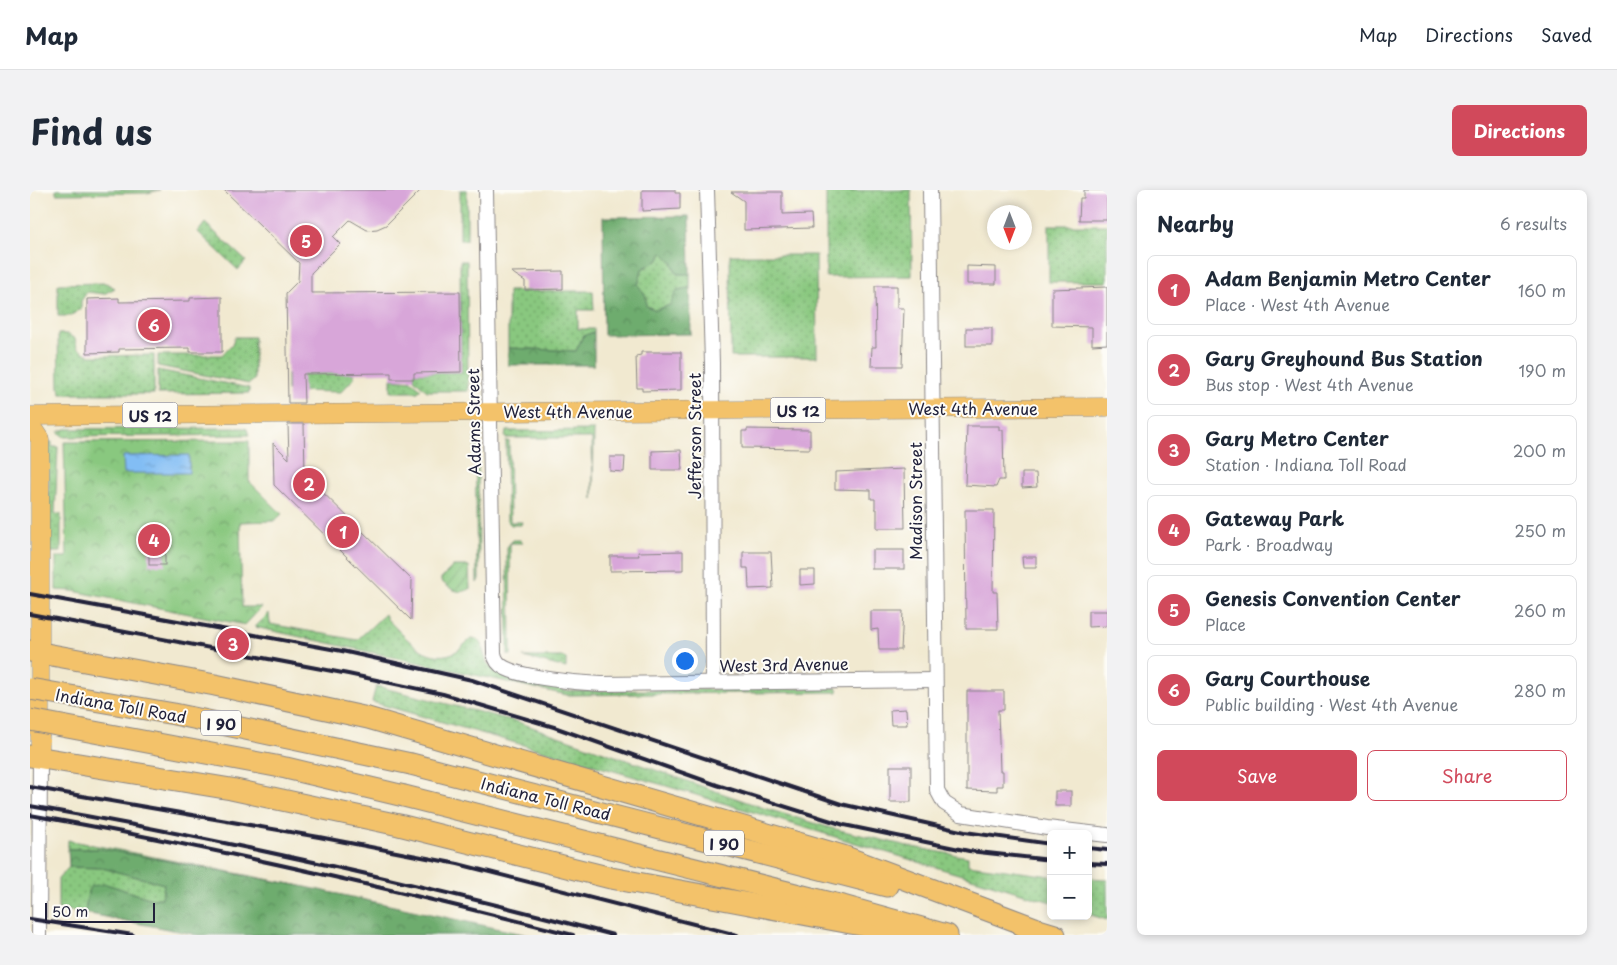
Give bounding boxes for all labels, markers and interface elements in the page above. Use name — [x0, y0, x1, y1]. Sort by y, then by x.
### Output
text: Map — [25, 17, 78, 53]
text: Map — [1359, 21, 1397, 48]
text: Directions — [1425, 21, 1513, 48]
text: Saved — [1541, 21, 1592, 48]
text: Find us — [30, 104, 152, 157]
button: Directions — [1452, 105, 1587, 156]
north arrow — [987, 205, 1032, 250]
text: Nearby — [1157, 207, 1234, 239]
text: 6 results — [1500, 211, 1567, 235]
pin: 5 — [290, 222, 322, 260]
text: Adam Benjamin Metro Center — [1205, 264, 1491, 292]
text: 1 — [1170, 278, 1178, 302]
text: 160 m — [1518, 278, 1566, 302]
text: Place · West 4th Avenue — [1205, 292, 1390, 316]
pin: 6 — [138, 306, 170, 344]
text: Gary Greyhound Bus Station — [1205, 344, 1483, 372]
text: 2 — [1168, 358, 1180, 382]
text: 190 m — [1518, 358, 1566, 382]
street label: Adams Street — [460, 368, 486, 476]
street label: Jefferson Street — [682, 372, 706, 499]
text: Bus stop · West 4th Avenue — [1205, 372, 1414, 396]
street label: West 4th Avenue — [908, 396, 1038, 420]
road number: US 12 — [770, 398, 826, 422]
street label: West 4th Avenue — [503, 399, 633, 423]
road number: US 12 — [122, 402, 178, 428]
text: Gary Metro Center — [1205, 424, 1389, 452]
text: 3 — [1169, 438, 1179, 462]
text: 200 m — [1513, 438, 1566, 462]
street label: Madison Street — [903, 442, 927, 560]
text: Station · Indiana Toll Road — [1205, 452, 1407, 476]
pin: 2 — [293, 465, 325, 503]
text: Gateway Park — [1205, 504, 1344, 532]
pin: 1 — [327, 513, 359, 551]
text: 4 — [1169, 518, 1179, 542]
text: 250 m — [1515, 518, 1566, 542]
pin: 4 — [138, 521, 170, 559]
text: Park · Broadway — [1205, 532, 1333, 556]
text: Genesis Convention Center — [1205, 584, 1461, 612]
text: 5 — [1169, 598, 1179, 622]
text: 260 m — [1514, 598, 1566, 622]
text: Place — [1205, 612, 1246, 636]
pin: 3 — [217, 625, 249, 663]
your location — [672, 648, 698, 674]
street label: West 3rd Avenue — [719, 651, 849, 677]
text: Gary Courthouse — [1205, 664, 1370, 692]
text: 6 — [1168, 678, 1180, 702]
text: 280 m — [1514, 678, 1566, 702]
street label: Indiana Toll Road — [54, 682, 188, 728]
text: Public building · West 4th Avenue — [1205, 692, 1458, 716]
road number: I 90 — [201, 710, 241, 736]
button: Save — [1157, 750, 1357, 801]
button: Share — [1367, 750, 1567, 801]
street label: Indiana Toll Road — [479, 770, 613, 826]
road number: I 90 — [704, 830, 744, 856]
map controls — [1047, 830, 1092, 920]
button: + — [1047, 830, 1092, 875]
button: − — [1047, 875, 1092, 920]
scale bar — [45, 900, 155, 923]
text: 50 m — [52, 901, 88, 922]

